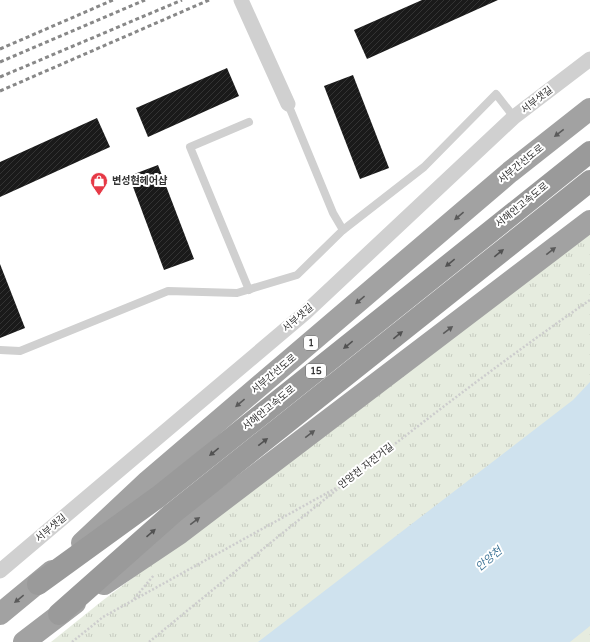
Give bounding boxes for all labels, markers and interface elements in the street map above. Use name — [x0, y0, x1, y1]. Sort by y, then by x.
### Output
street label: 서부샛길 — [519, 84, 555, 116]
one-way arrow — [554, 129, 565, 138]
street label: 서부간선도로 — [496, 142, 546, 186]
shop icon: 변성현헤어샵 — [89, 171, 109, 196]
place label: 변성현헤어샵 — [112, 174, 168, 187]
street label: 서해안고속도로 — [493, 180, 551, 230]
one-way arrow — [454, 211, 464, 220]
one-way arrow — [545, 247, 556, 256]
one-way arrow — [493, 249, 504, 257]
one-way arrow — [444, 259, 455, 267]
one-way arrow — [355, 296, 366, 305]
street label: 서부샛길 — [280, 301, 316, 335]
one-way arrow — [442, 326, 453, 335]
one-way arrow — [392, 330, 403, 339]
road number: 1 — [304, 336, 318, 350]
one-way arrow — [343, 340, 354, 349]
street label: 서부간선도로 — [249, 352, 299, 396]
road number: 15 — [306, 364, 326, 378]
street label: 서해안고속도로 — [240, 383, 298, 433]
one-way arrow — [235, 398, 245, 407]
one-way arrow — [305, 430, 316, 438]
one-way arrow — [258, 438, 269, 446]
street label: 안양천 자전거길 — [336, 441, 396, 491]
one-way arrow — [209, 448, 220, 457]
street label: 서부샛길 — [33, 512, 69, 544]
one-way arrow — [190, 517, 201, 525]
one-way arrow — [146, 528, 157, 537]
water label: 안양천 — [473, 543, 506, 574]
one-way arrow — [13, 595, 24, 604]

